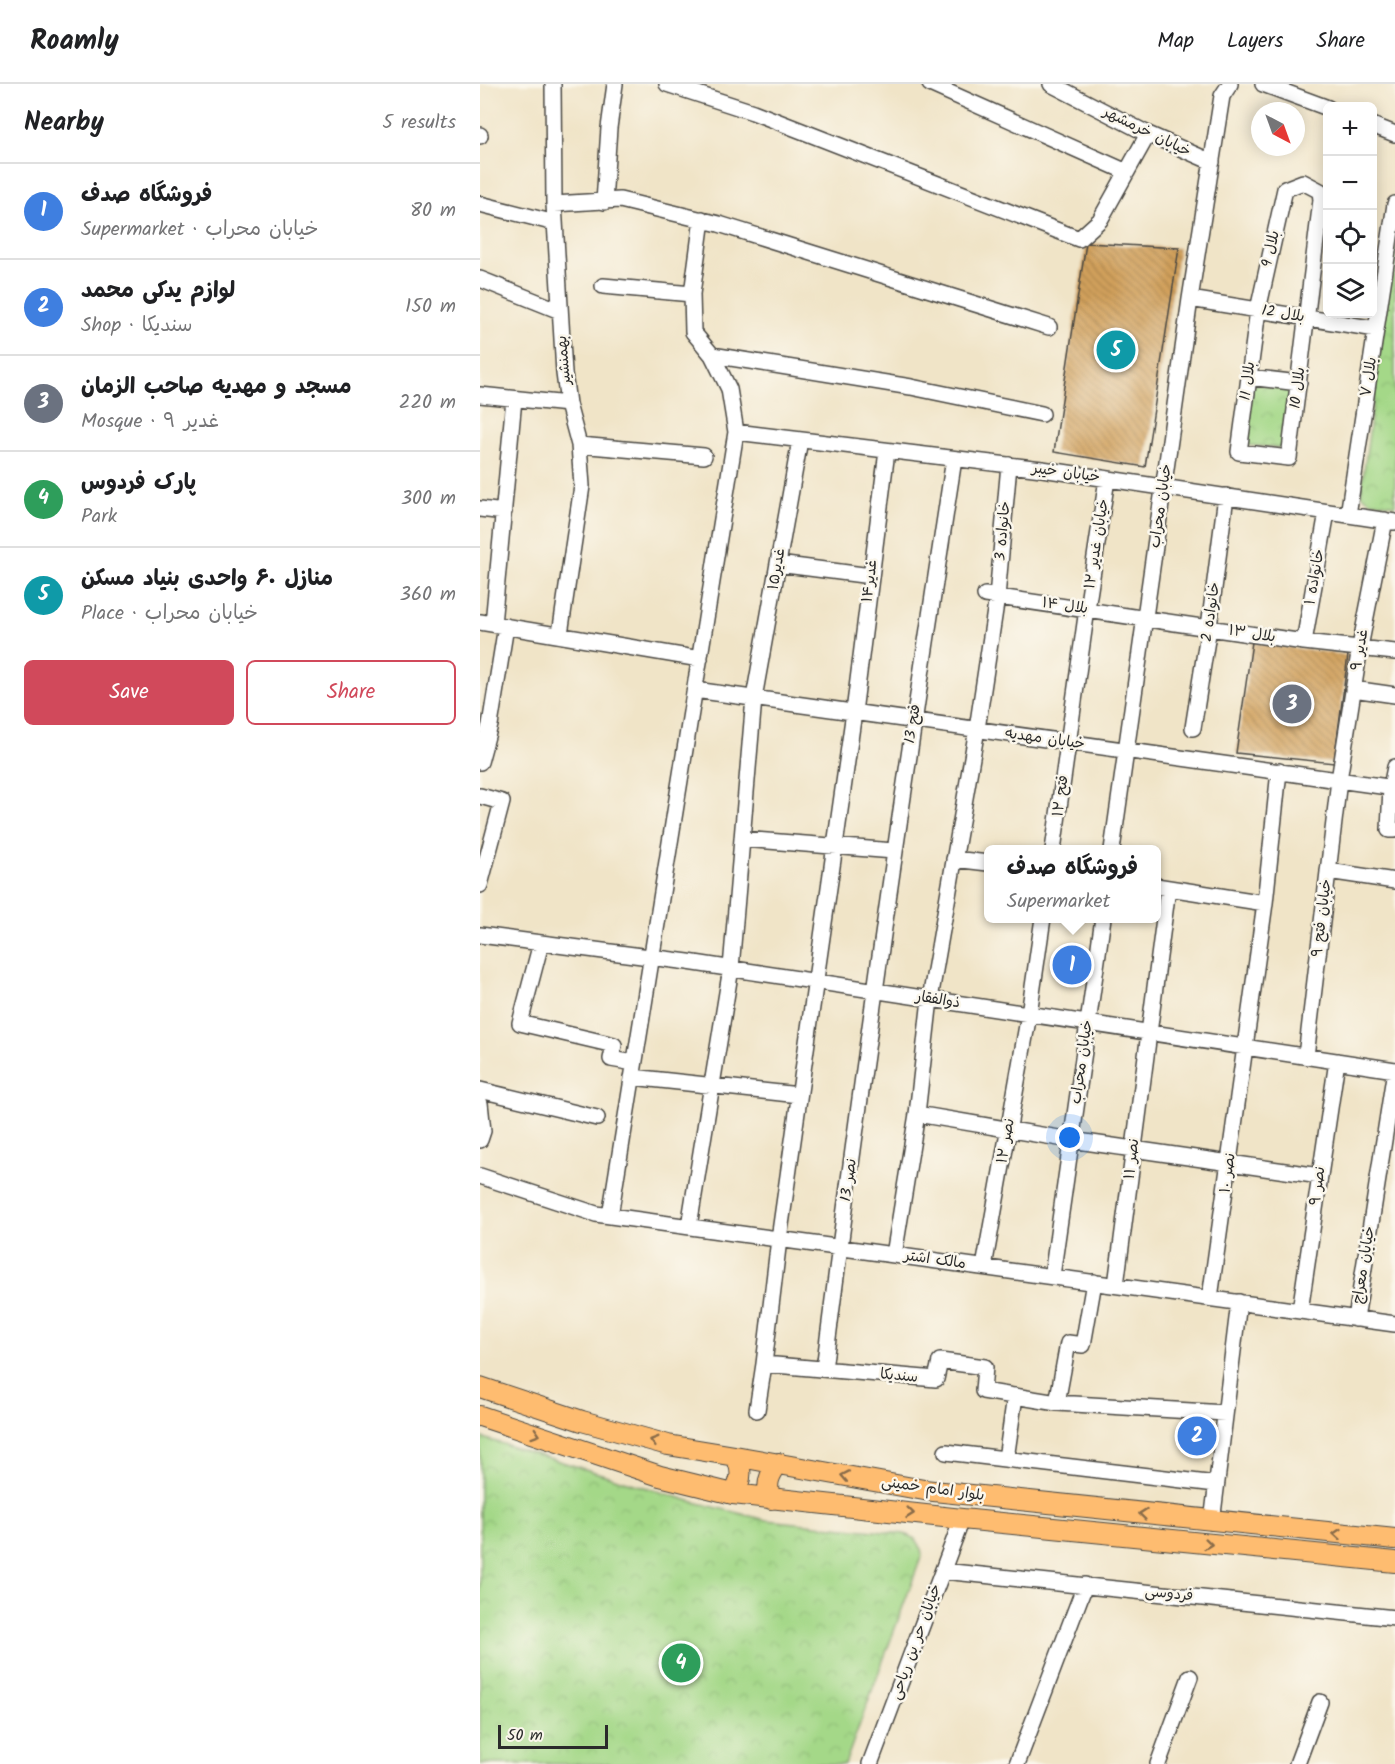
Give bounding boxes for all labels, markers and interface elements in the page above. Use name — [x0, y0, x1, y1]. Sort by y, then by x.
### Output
text: Roamly — [30, 19, 119, 64]
text: Map — [1157, 25, 1194, 58]
text: Layers — [1227, 25, 1283, 58]
text: Share — [1316, 25, 1365, 58]
street label: خیابان خرمشهر — [1097, 100, 1195, 164]
text: Nearby — [24, 102, 104, 144]
north arrow — [1251, 102, 1305, 156]
map controls — [1323, 102, 1377, 318]
button: + — [1323, 102, 1377, 156]
text: 5 results — [382, 107, 456, 139]
button: − — [1323, 156, 1377, 210]
text: فروشگاه صدف — [81, 178, 212, 213]
text: 1 — [40, 195, 47, 227]
text: 80 m — [410, 195, 456, 227]
button: locate — [1323, 210, 1377, 264]
text: Supermarket · خیابان محراب — [81, 214, 319, 246]
street label: بلال 9 — [1255, 228, 1287, 270]
button: layers — [1323, 264, 1377, 318]
text: لوازم یدکی محمد — [81, 274, 235, 309]
text: 2 — [38, 291, 49, 323]
text: 150 m — [405, 291, 456, 323]
street label: بلال 12 — [1260, 299, 1306, 329]
text: Shop · سندیکا — [81, 310, 193, 342]
pin: 5 — [1096, 328, 1136, 372]
street label: بهمنشیر — [550, 334, 578, 388]
street label: بلال ۷ — [1354, 355, 1384, 399]
street label: بلال 11 — [1234, 360, 1262, 402]
street label: بلال 10 — [1284, 366, 1312, 410]
text: مسجد و مهدیه صاحب الزمان — [81, 370, 351, 405]
text: 3 — [38, 387, 49, 419]
text: 220 m — [399, 387, 456, 419]
text: Mosque · غدیر ۹ — [81, 406, 219, 438]
street label: خیابان خیبر — [1028, 456, 1102, 490]
street label: خیابان محراب — [1143, 462, 1179, 550]
text: پارک فردوس — [81, 466, 196, 501]
text: 4 — [38, 483, 49, 515]
text: 300 m — [401, 483, 456, 515]
street label: خیابان غدیر ۱۲ — [1078, 497, 1116, 591]
street label: خانواده 3 — [988, 500, 1018, 562]
text: Park — [81, 501, 117, 533]
street label: غدیر۱۵ — [762, 546, 792, 592]
street label: خانواده ۱ — [1298, 547, 1332, 607]
street label: غدیر۱۴ — [855, 558, 885, 604]
text: منازل ۶۰ واحدی بنیاد مسکن — [81, 562, 333, 597]
text: 5 — [38, 579, 49, 611]
text: 360 m — [400, 579, 456, 611]
street label: خانواده 2 — [1195, 581, 1227, 643]
street label: بلال ۱۴ — [1040, 591, 1090, 621]
text: Place · خیابان محراب — [81, 598, 258, 630]
street label: بلال ۱۳ — [1227, 618, 1277, 650]
street label: غدیر ۹ — [1345, 627, 1375, 673]
button: Save — [24, 660, 234, 725]
button: Share — [246, 660, 456, 725]
pin: 3 — [1272, 682, 1312, 726]
street label: فتح 13 — [898, 703, 928, 745]
street label: خیابان مهدیه — [1003, 722, 1087, 756]
street label: فتح ۱۲ — [1046, 774, 1076, 818]
popup — [984, 845, 1161, 923]
text: فروشگاه صدف — [1007, 851, 1138, 886]
street label: خیابان فتح ۹ — [1305, 878, 1339, 958]
text: Supermarket — [1007, 886, 1110, 918]
pin: 1 — [1052, 942, 1092, 988]
street label: ذوالفقار — [913, 984, 962, 1015]
street label: خیابان محراب — [1064, 1018, 1100, 1106]
street label: نصر ۱۲ — [990, 1117, 1022, 1165]
your location — [1055, 1123, 1084, 1152]
street label: نصر ۱۱ — [1118, 1137, 1146, 1181]
street label: نصر ۱۰ — [1213, 1151, 1243, 1195]
street label: نصر 13 — [834, 1157, 864, 1203]
street label: نصر ۹ — [1303, 1165, 1333, 1207]
street label: خیابان معراج — [1346, 1224, 1382, 1306]
street label: مالک اشتر — [900, 1243, 968, 1276]
street label: سندیکا — [879, 1362, 919, 1390]
pin: 2 — [1178, 1414, 1216, 1458]
one-way arrow — [530, 1427, 541, 1440]
one-way arrow — [649, 1436, 659, 1448]
one-way arrow — [841, 1470, 851, 1483]
street label: بلوار امام خمینی — [880, 1470, 986, 1508]
one-way arrow — [905, 1507, 914, 1519]
one-way arrow — [1138, 1508, 1147, 1521]
one-way arrow — [1332, 1528, 1341, 1541]
one-way arrow — [1204, 1537, 1213, 1550]
street label: فردوسی — [1144, 1580, 1194, 1608]
street label: خیابان حر بن ریاحی — [884, 1581, 948, 1703]
pin: 4 — [662, 1640, 700, 1686]
scale bar — [498, 1722, 608, 1750]
text: 50 m — [507, 1723, 543, 1748]

